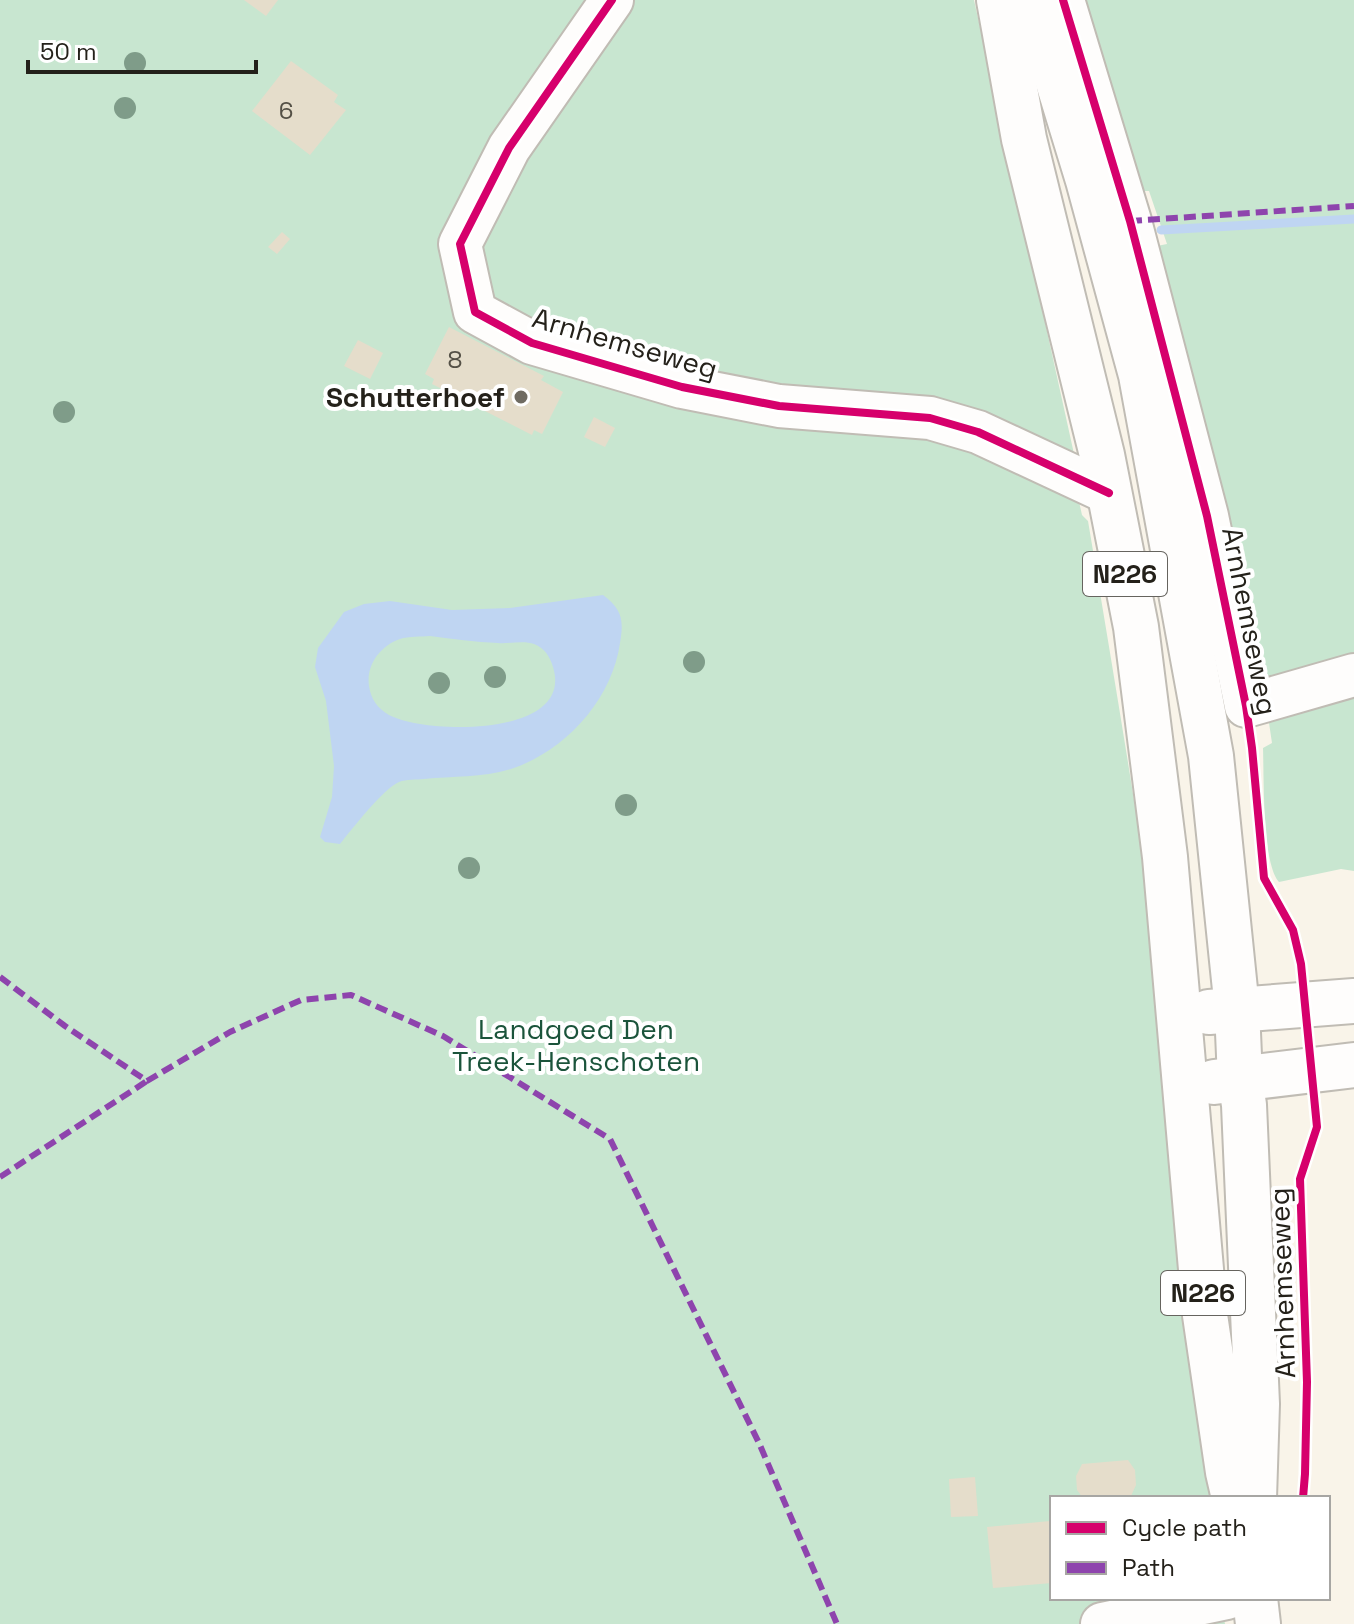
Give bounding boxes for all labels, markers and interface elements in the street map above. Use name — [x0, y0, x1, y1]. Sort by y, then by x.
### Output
scale bar — [28, 24, 256, 74]
text: 50 m — [40, 36, 97, 67]
house number: 6 — [279, 95, 293, 126]
street label: Arnhemseweg — [528, 299, 722, 387]
house number: 8 — [448, 344, 462, 375]
place label: Schutterhoef — [326, 379, 505, 415]
marker: Schutterhoef — [512, 388, 530, 406]
street label: Arnhemseweg — [1214, 524, 1286, 718]
road number: N226 — [1083, 552, 1167, 596]
park label: Landgoed Den Treek-Henschoten — [452, 1011, 700, 1079]
street label: Arnhemseweg — [1261, 1187, 1303, 1379]
road number: N226 — [1161, 1271, 1245, 1315]
legend — [1050, 1496, 1330, 1600]
text: Cycle path — [1122, 1512, 1247, 1543]
text: Path — [1122, 1552, 1175, 1583]

